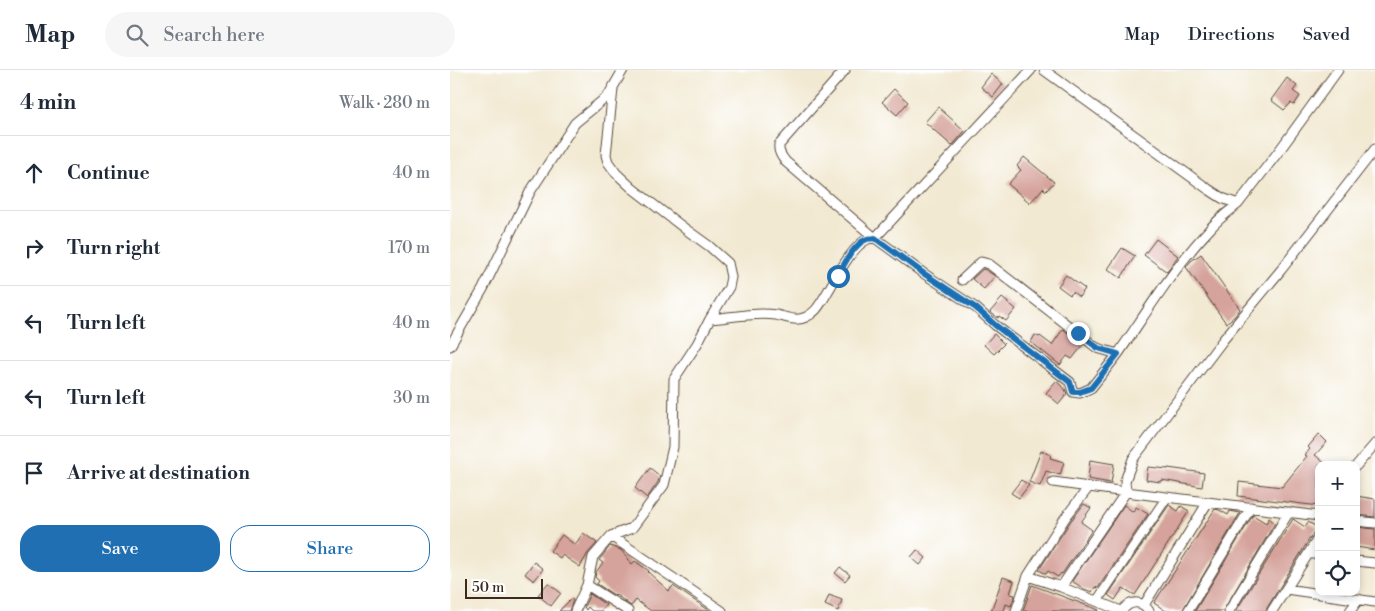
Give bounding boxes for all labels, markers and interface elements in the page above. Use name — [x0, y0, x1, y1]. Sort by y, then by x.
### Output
search box — [105, 12, 455, 57]
text: Map — [25, 20, 75, 50]
icon: search — [123, 21, 151, 49]
text: Search here — [163, 23, 265, 47]
text: Map — [1124, 23, 1160, 46]
text: Directions — [1188, 23, 1275, 46]
text: Saved — [1303, 23, 1350, 46]
text: 4 min — [20, 90, 76, 116]
text: Walk · 280 m — [339, 93, 430, 113]
icon: ahead — [20, 159, 48, 187]
text: Continue — [67, 161, 150, 185]
text: 40 m — [393, 163, 430, 183]
icon: right — [20, 234, 48, 262]
text: Turn right — [67, 236, 160, 260]
text: 170 m — [388, 238, 430, 258]
route start — [827, 265, 850, 288]
icon: left — [20, 309, 48, 337]
text: Turn left — [67, 311, 146, 335]
text: 40 m — [393, 313, 430, 333]
route end — [1067, 322, 1090, 345]
icon: left — [20, 384, 48, 412]
text: Turn left — [67, 386, 146, 410]
text: 30 m — [393, 388, 430, 408]
icon: arrive — [20, 459, 48, 487]
text: Arrive at destination — [67, 461, 250, 485]
map controls — [1315, 461, 1360, 596]
button: + — [1315, 461, 1360, 506]
button: − — [1315, 506, 1360, 551]
button: Save — [20, 525, 220, 572]
button: Share — [230, 525, 430, 572]
button: locate — [1315, 551, 1360, 596]
scale bar — [465, 576, 542, 599]
text: 50 m — [472, 579, 504, 597]

